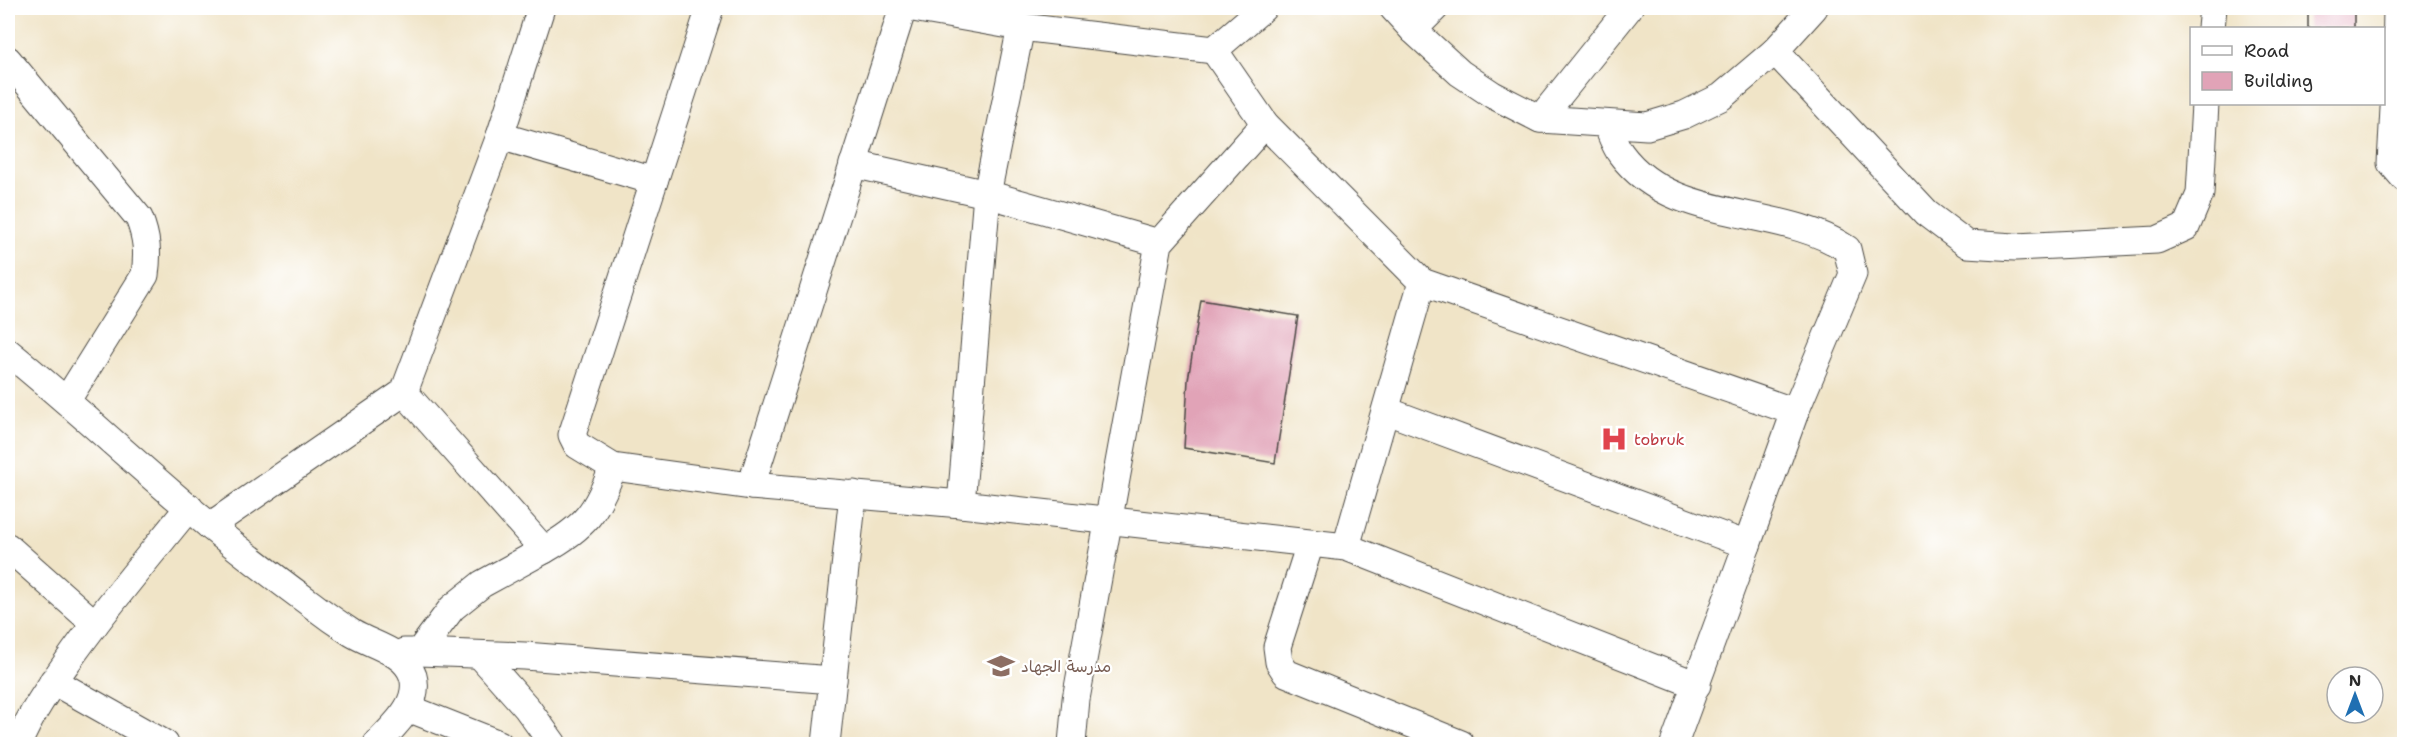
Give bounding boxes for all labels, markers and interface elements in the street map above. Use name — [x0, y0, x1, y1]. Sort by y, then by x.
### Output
legend — [2190, 27, 2385, 105]
text: Road — [2244, 39, 2289, 63]
text: Building — [2244, 69, 2313, 93]
hospital icon: tobruk — [1599, 424, 1629, 454]
place label: tobruk — [1634, 429, 1685, 450]
school or university icon: مدرسة الجهاد — [986, 651, 1016, 681]
place label: مدرسة الجهاد — [1021, 656, 1111, 677]
north arrow — [2325, 665, 2385, 725]
text: N — [2349, 670, 2361, 691]

